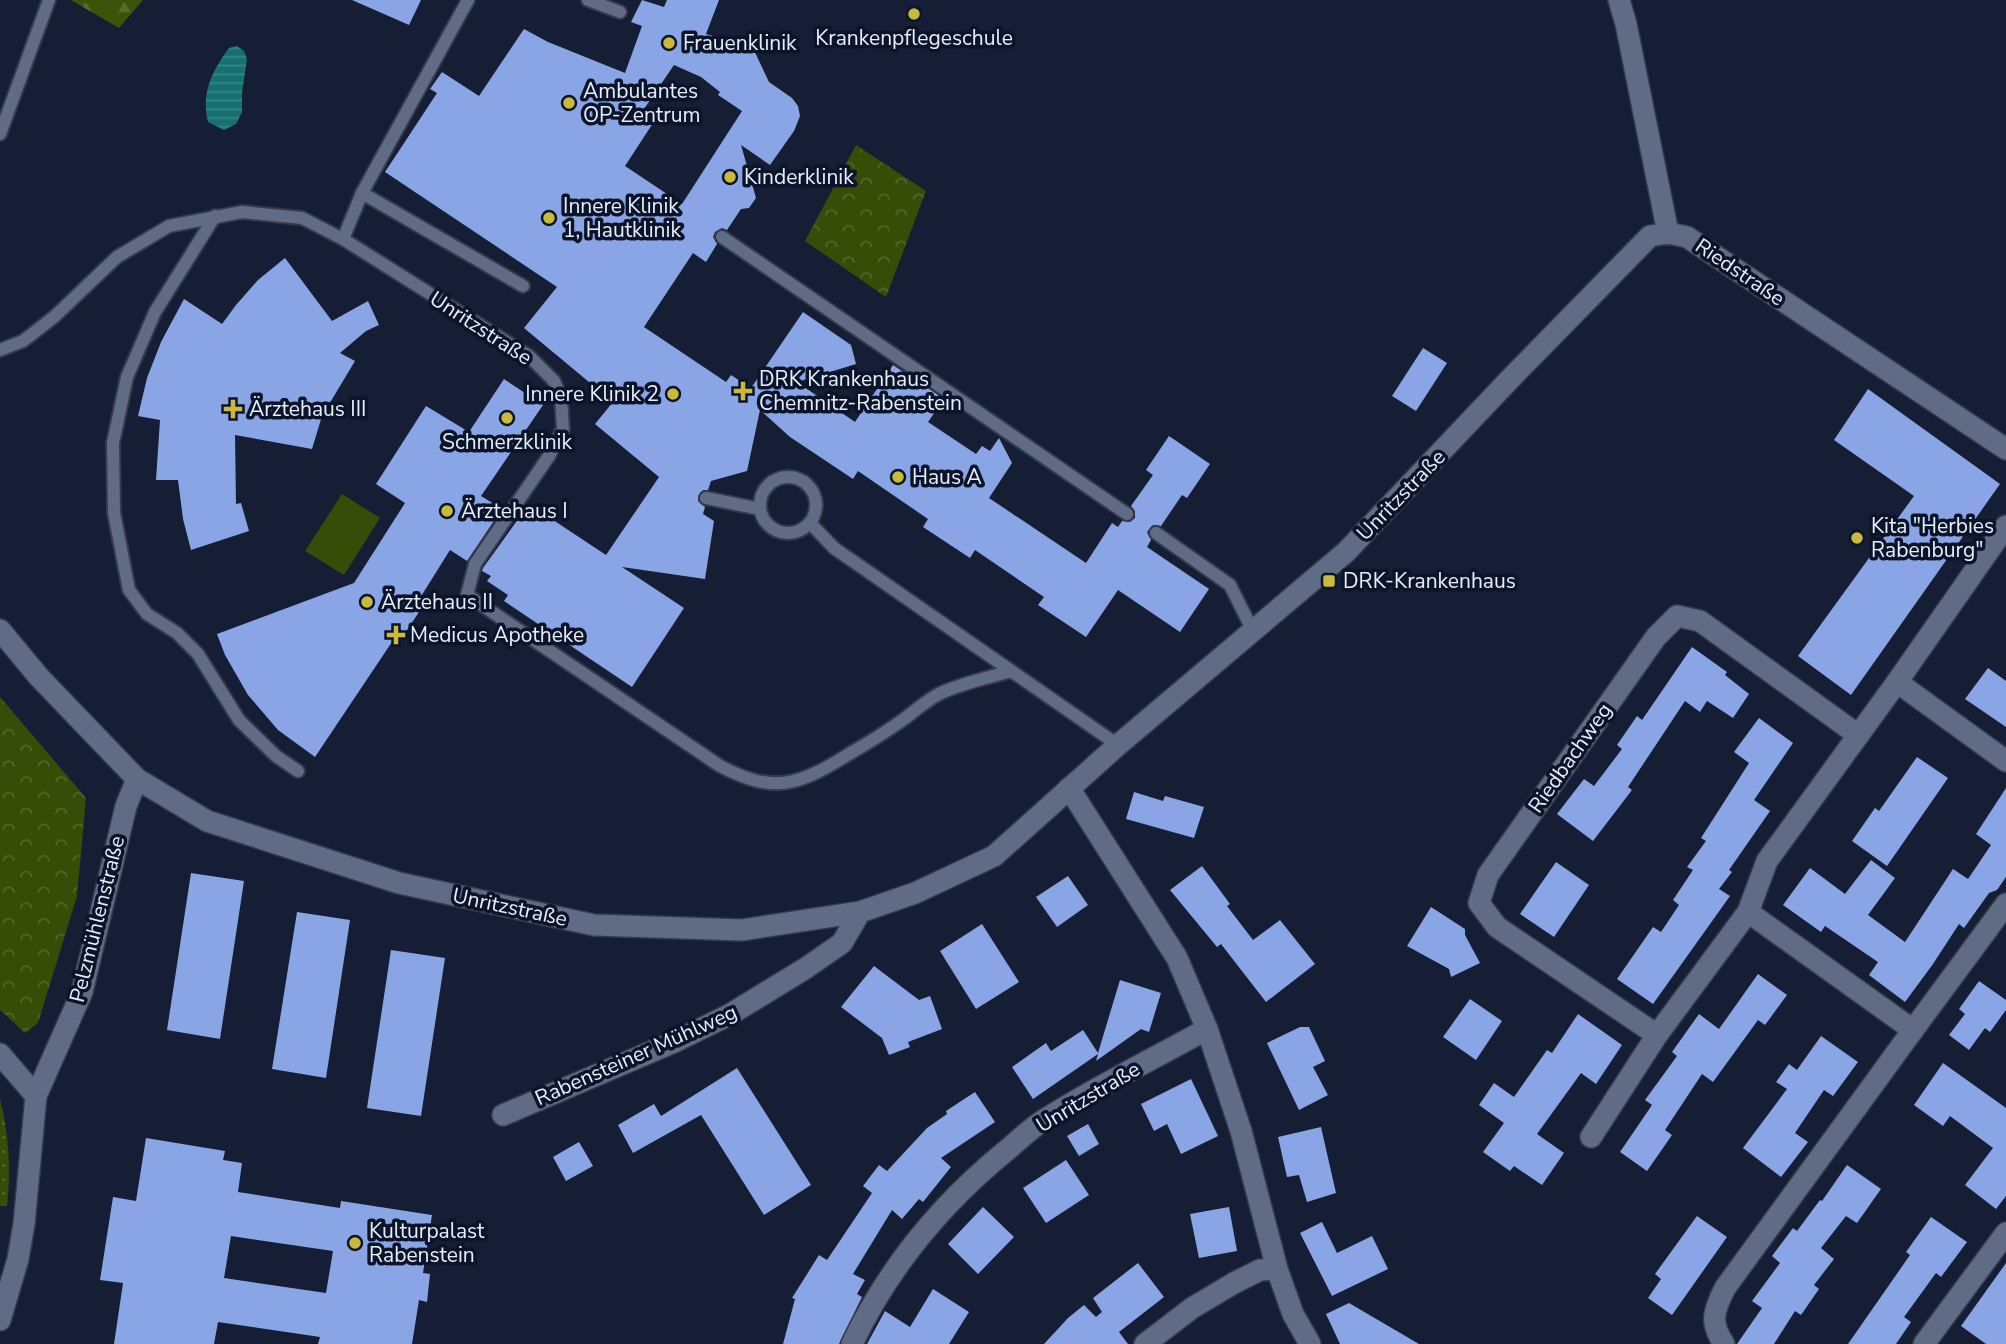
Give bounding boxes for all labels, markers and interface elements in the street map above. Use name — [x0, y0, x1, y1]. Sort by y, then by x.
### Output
marker: Krankenpflegeschule — [906, 6, 922, 22]
place label: Krankenpflegeschule — [815, 24, 1013, 52]
place label: Frauenklinik — [683, 29, 797, 57]
marker: Frauenklinik — [661, 35, 677, 51]
place label: Ambulantes OP-Zentrum — [583, 77, 700, 129]
marker: Ambulantes OP-Zentrum — [561, 95, 577, 111]
place label: Kinderklinik — [744, 163, 854, 191]
marker: Kinderklinik — [722, 169, 738, 185]
place label: Innere Klinik 1, Hautklinik — [563, 192, 681, 244]
marker: Innere Klinik 1, Hautklinik — [541, 210, 557, 226]
street label: Riedstraße — [1690, 232, 1790, 312]
street label: Unritzstraße — [424, 285, 538, 371]
place label: DRK Krankenhaus Chemnitz-Rabenstein — [759, 365, 962, 417]
place label: Innere Klinik 2 — [525, 380, 659, 408]
marker: DRK Krankenhaus Chemnitz-Rabenstein — [733, 381, 753, 401]
marker: Innere Klinik 2 — [665, 386, 681, 402]
place label: Ärztehaus III — [249, 395, 366, 423]
marker: Ärztehaus III — [223, 399, 243, 419]
marker: Schmerzklinik — [499, 410, 515, 426]
place label: Schmerzklinik — [442, 428, 572, 456]
street label: Unritzstraße — [1350, 443, 1452, 547]
place label: Haus A — [912, 463, 982, 491]
marker: Haus A — [890, 469, 906, 485]
place label: Ärztehaus I — [461, 497, 568, 525]
marker: Ärztehaus I — [439, 503, 455, 519]
place label: Kita "Herbies Rabenburg" — [1871, 512, 1994, 564]
marker: Kita "Herbies Rabenburg" — [1849, 530, 1865, 546]
place label: DRK-Krankenhaus — [1343, 567, 1516, 595]
marker: DRK-Krankenhaus — [1321, 573, 1337, 589]
place label: Ärztehaus II — [381, 588, 493, 616]
marker: Ärztehaus II — [359, 594, 375, 610]
place label: Medicus Apotheke — [410, 621, 584, 649]
marker: Medicus Apotheke — [388, 627, 404, 643]
street label: Riedbachweg — [1522, 697, 1618, 819]
street label: Pelzmühlenstraße — [63, 833, 131, 1005]
street label: Unritzstraße — [450, 881, 570, 933]
street label: Rabensteiner Mühlweg — [531, 998, 741, 1112]
street label: Unritzstraße — [1031, 1055, 1145, 1139]
place label: Kulturpalast Rabenstein — [369, 1217, 485, 1269]
marker: Kulturpalast Rabenstein — [347, 1235, 363, 1251]

